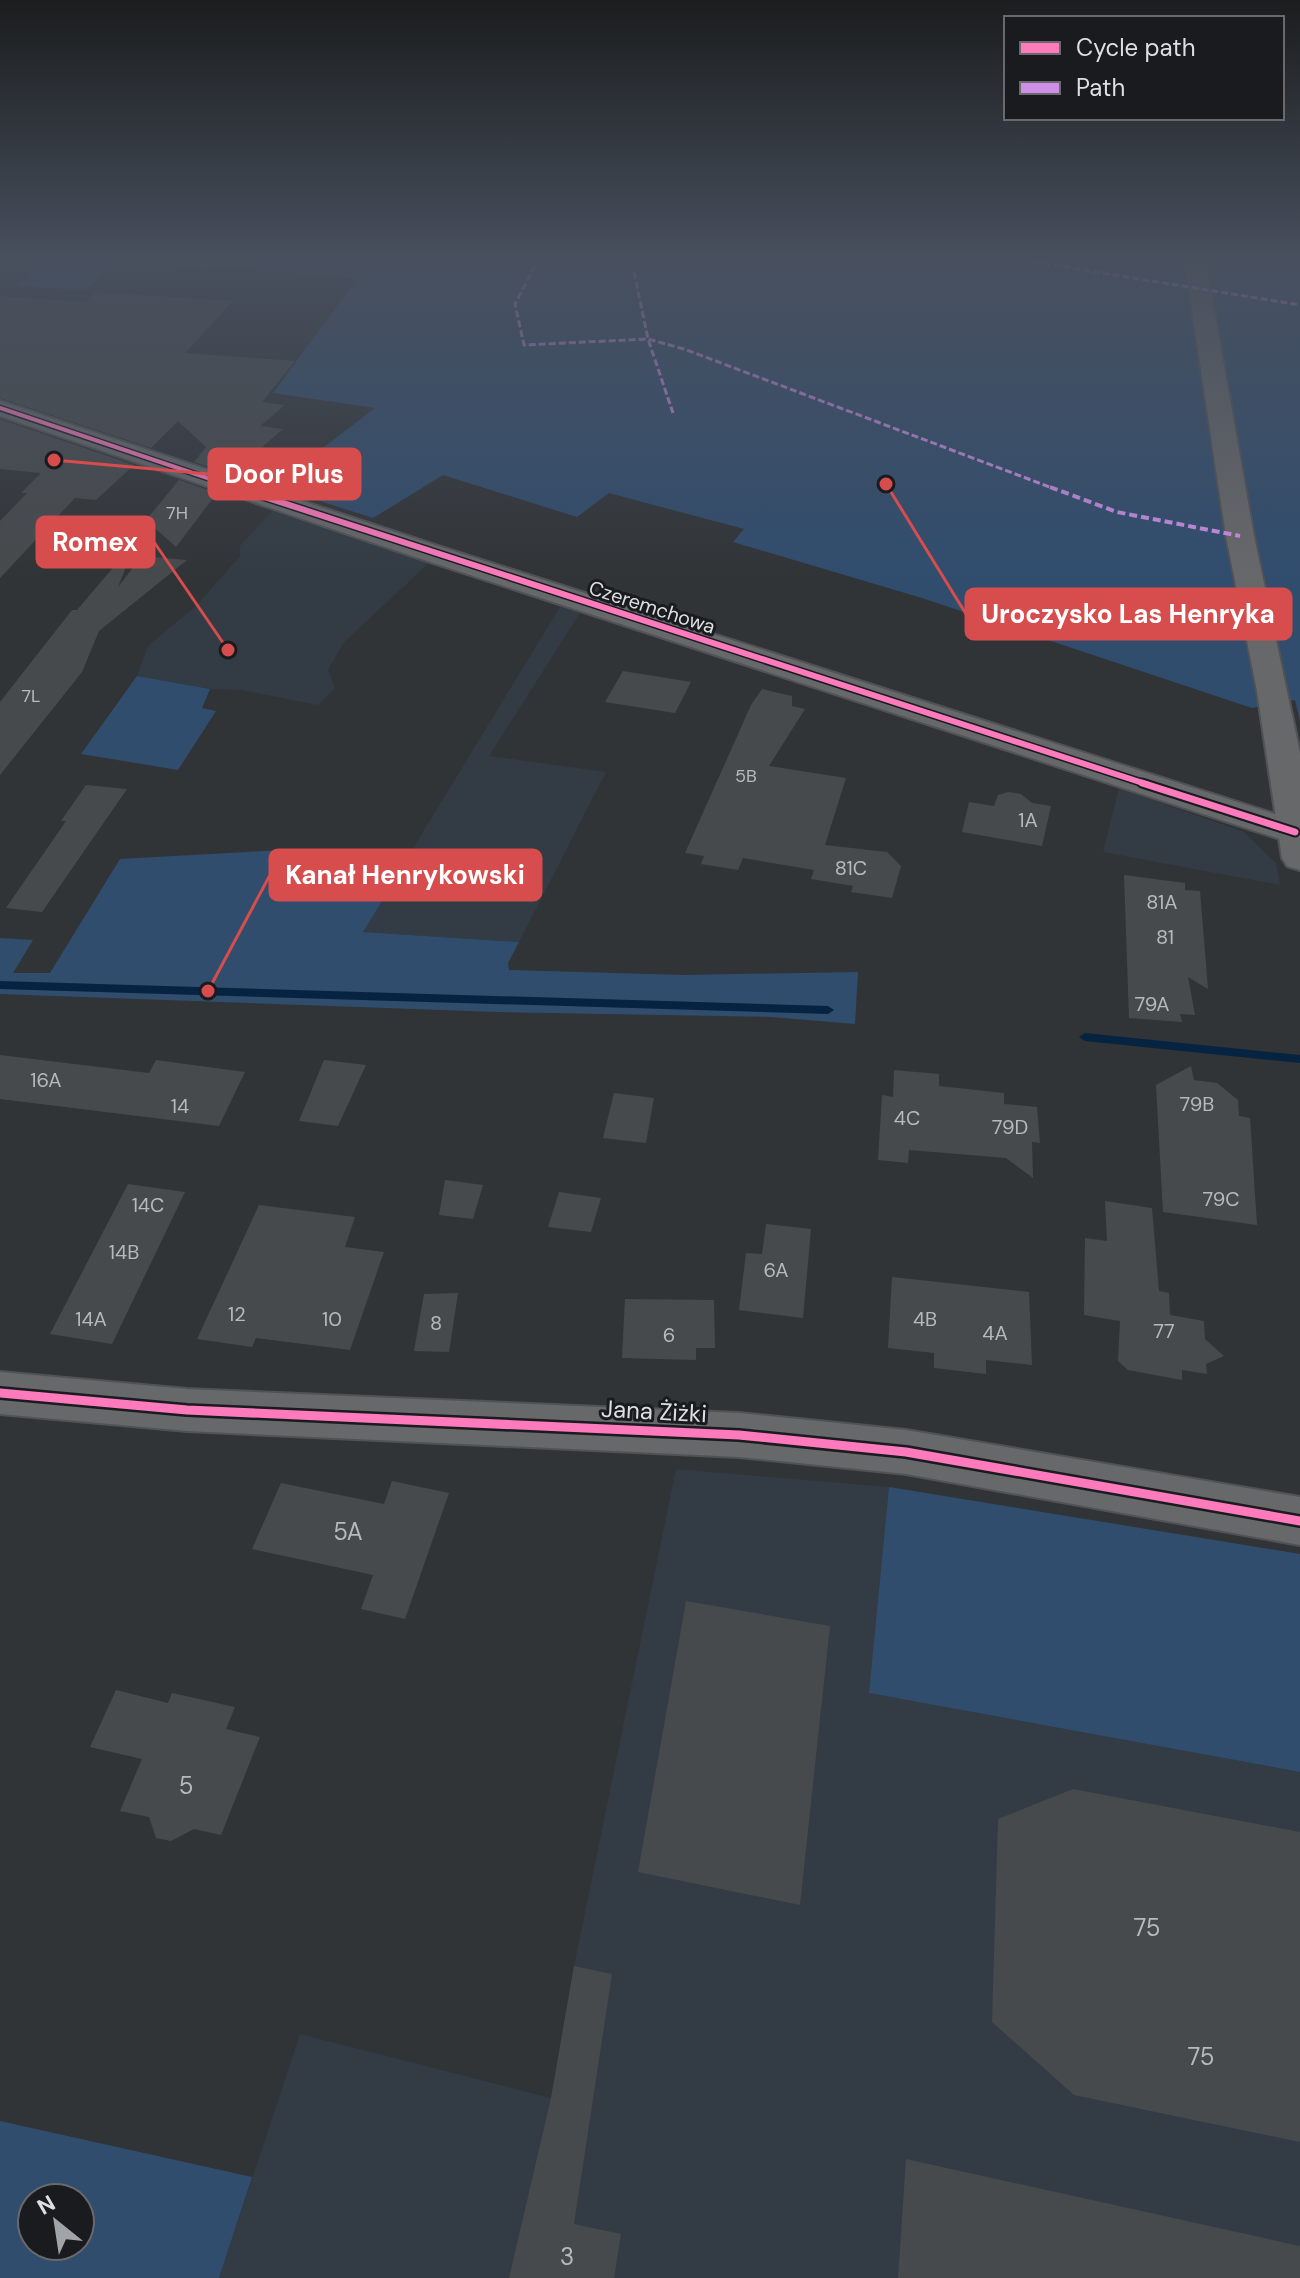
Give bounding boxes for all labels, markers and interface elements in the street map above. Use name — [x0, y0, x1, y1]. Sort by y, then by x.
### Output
legend — [1004, 16, 1284, 120]
text: Cycle path — [1076, 32, 1195, 63]
text: Path — [1076, 72, 1125, 103]
callout: Door Plus — [209, 449, 360, 499]
text: Door Plus — [224, 457, 344, 491]
house number: 7H — [166, 501, 188, 525]
callout: Romex — [37, 517, 154, 567]
text: Romex — [52, 525, 138, 559]
street label: Czeremchowa — [586, 574, 718, 640]
callout: Uroczysko Las Henryka — [966, 589, 1291, 639]
text: Uroczysko Las Henryka — [981, 597, 1275, 631]
house number: 7L — [21, 684, 41, 708]
house number: 5B — [735, 764, 757, 788]
house number: 1A — [1018, 807, 1038, 833]
callout: Kanał Henrykowski — [270, 850, 541, 900]
house number: 81C — [835, 855, 867, 881]
text: Kanał Henrykowski — [285, 858, 525, 892]
house number: 81A — [1146, 889, 1178, 915]
house number: 81 — [1156, 924, 1174, 950]
house number: 79A — [1134, 991, 1170, 1017]
house number: 16A — [30, 1067, 62, 1093]
house number: 79B — [1180, 1091, 1214, 1117]
house number: 14 — [171, 1093, 189, 1119]
house number: 4C — [894, 1105, 920, 1131]
house number: 79D — [992, 1114, 1028, 1140]
house number: 79C — [1202, 1186, 1240, 1212]
house number: 14C — [132, 1192, 164, 1218]
house number: 14B — [109, 1239, 139, 1265]
house number: 6A — [763, 1257, 789, 1283]
house number: 12 — [228, 1301, 246, 1327]
house number: 14A — [75, 1306, 107, 1332]
house number: 10 — [322, 1306, 342, 1332]
house number: 4B — [913, 1306, 937, 1332]
house number: 8 — [430, 1310, 442, 1336]
house number: 77 — [1153, 1318, 1175, 1344]
house number: 4A — [982, 1320, 1008, 1346]
house number: 6 — [663, 1322, 675, 1348]
street label: Jana Żiżki — [600, 1393, 708, 1429]
house number: 5A — [333, 1516, 363, 1547]
house number: 5 — [179, 1770, 193, 1801]
house number: 75 — [1134, 1912, 1160, 1943]
house number: 75 — [1188, 2041, 1214, 2072]
north arrow — [16, 2182, 96, 2262]
text: N — [32, 2189, 60, 2222]
house number: 3 — [560, 2241, 574, 2272]

